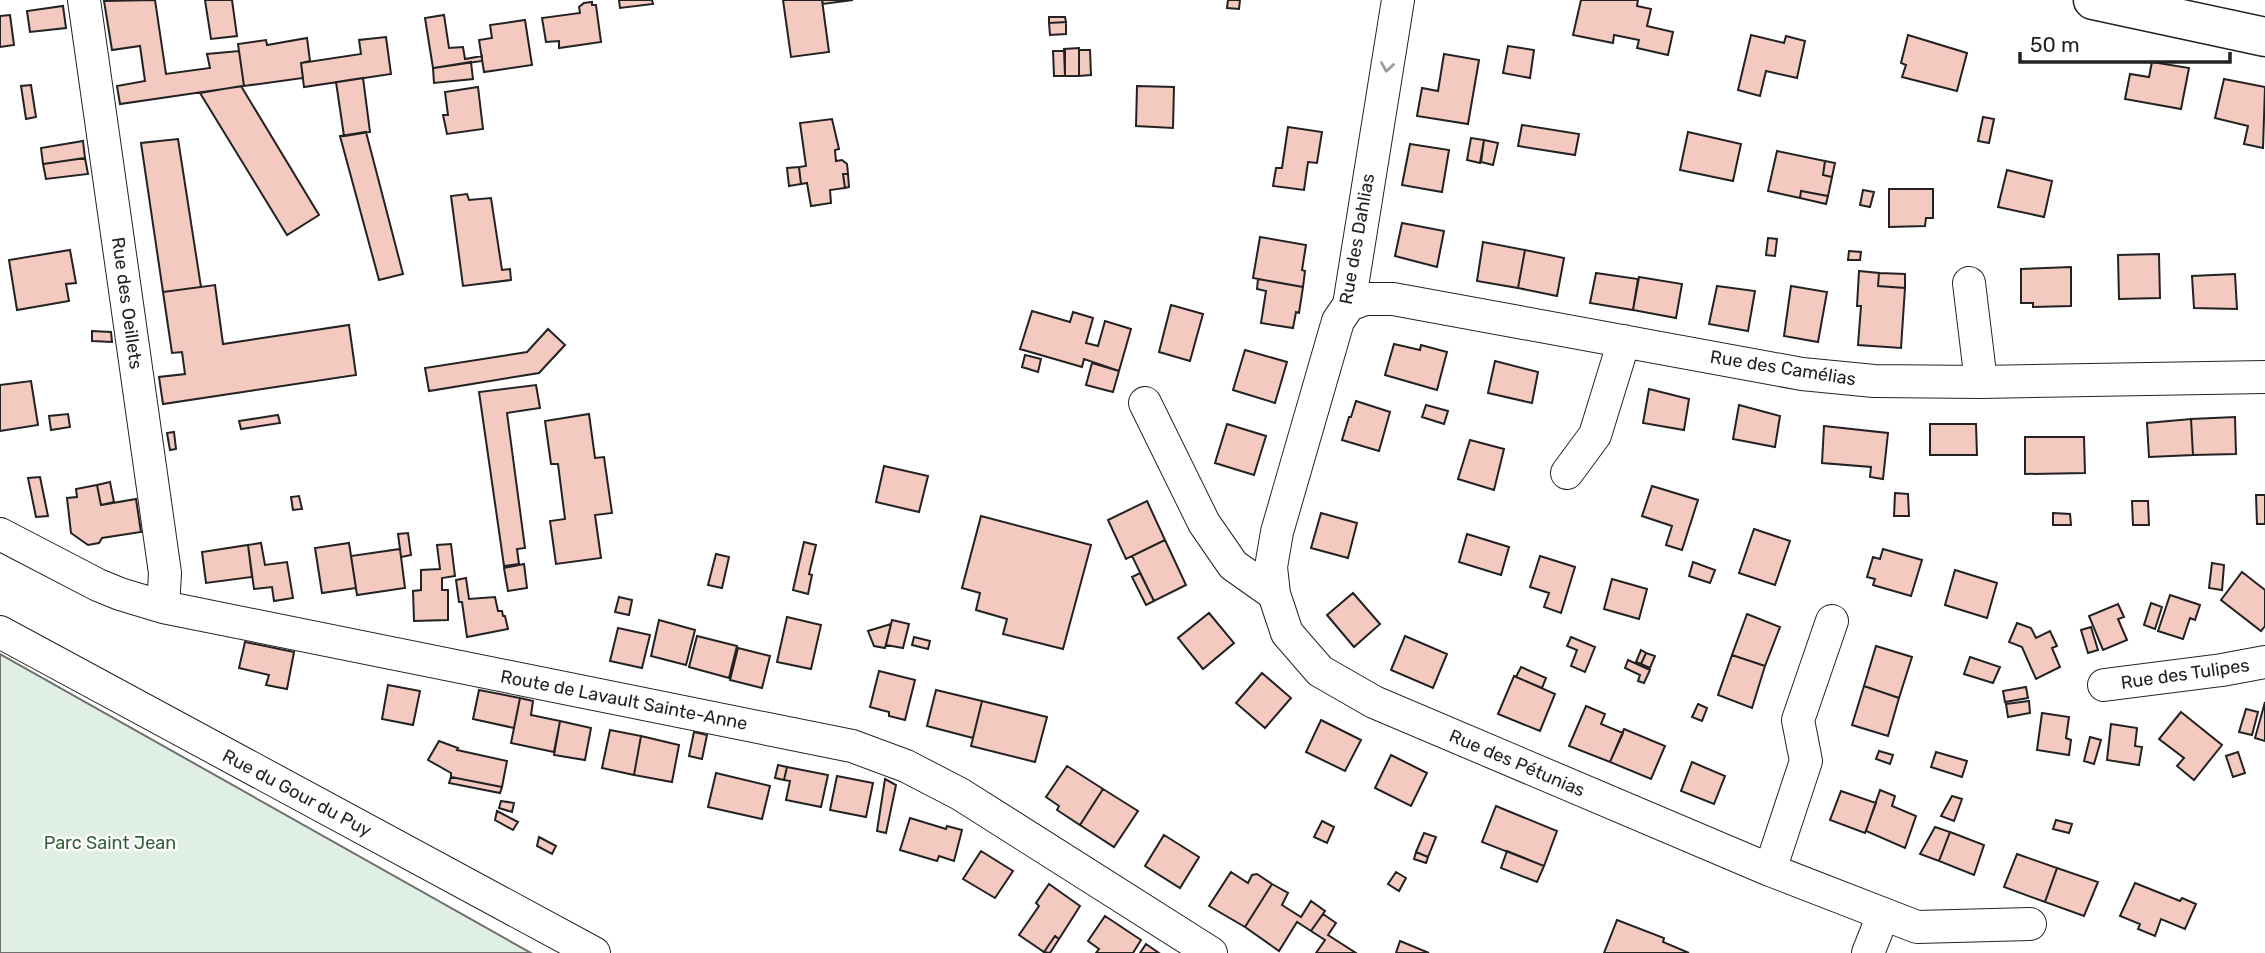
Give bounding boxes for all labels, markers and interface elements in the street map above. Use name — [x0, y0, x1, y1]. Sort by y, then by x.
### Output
scale bar — [2020, 21, 2230, 65]
text: 50 m — [2030, 32, 2080, 57]
one-way arrow — [1380, 61, 1395, 73]
street label: Rue des Dahlias — [1335, 172, 1379, 306]
street label: Rue des Oeillets — [107, 236, 147, 370]
street label: Rue des Camélias — [1709, 346, 1857, 390]
street label: Rue des Tulipes — [2119, 654, 2251, 694]
street label: Route de Lavault Sainte-Anne — [499, 665, 749, 735]
street label: Rue des Pétunias — [1446, 725, 1588, 801]
street label: Rue du Gour du Puy — [219, 744, 375, 842]
park label: Parc Saint Jean — [44, 832, 176, 854]

